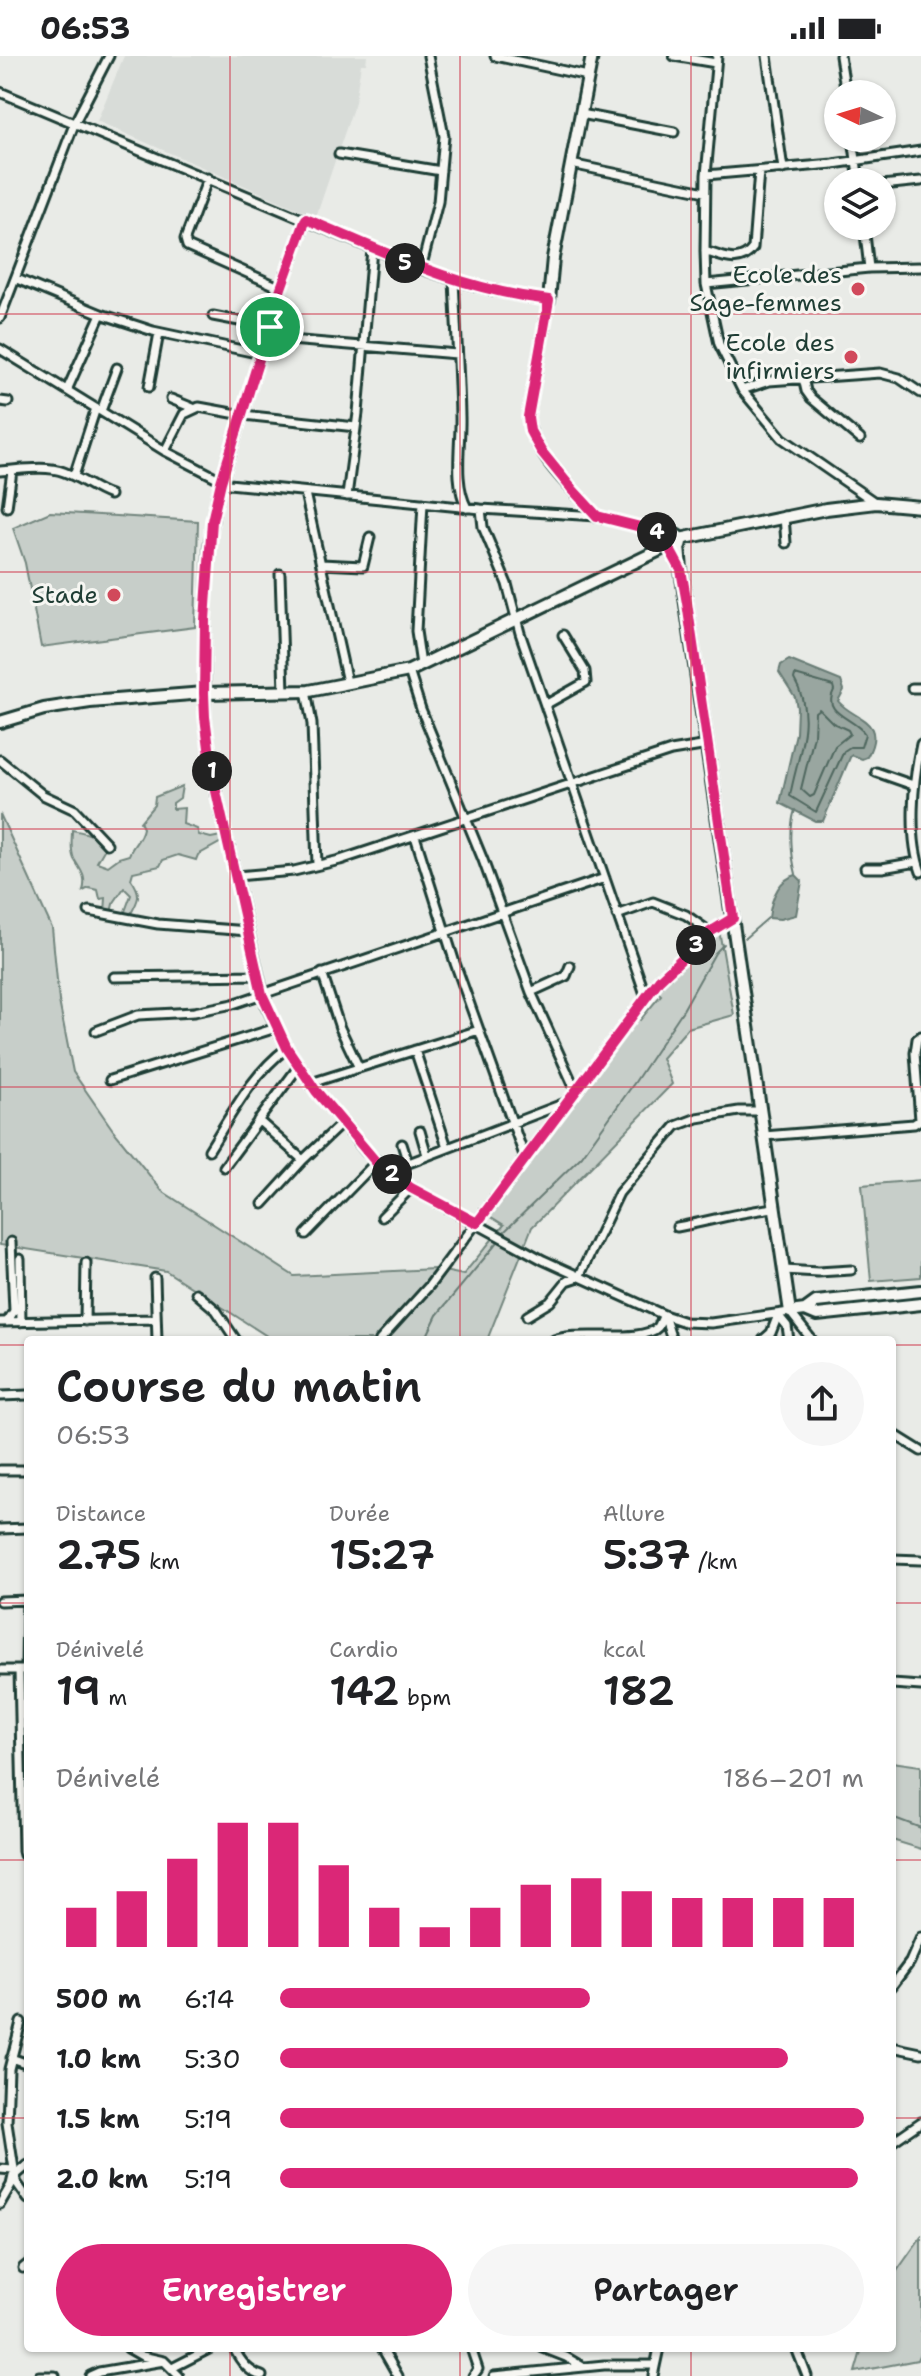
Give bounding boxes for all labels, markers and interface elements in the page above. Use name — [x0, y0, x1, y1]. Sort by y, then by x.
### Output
text: 06:53 — [40, 8, 130, 49]
north arrow — [824, 80, 896, 152]
map controls — [824, 80, 896, 240]
button: layers — [824, 168, 896, 240]
pin: 5 — [385, 243, 425, 283]
text: 5 — [398, 248, 412, 277]
place label: Ecole des Sage-femmes — [689, 259, 842, 319]
marker: Ecole des Sage-femmes — [849, 280, 867, 298]
pin — [236, 293, 304, 361]
icon: arrive — [248, 305, 292, 349]
place label: Ecole des infirmiers — [725, 327, 835, 387]
marker: Ecole des infirmiers — [842, 348, 860, 366]
pin: 4 — [637, 512, 677, 552]
text: 4 — [649, 517, 665, 546]
place label: Stade — [32, 579, 98, 611]
marker: Stade — [105, 586, 123, 604]
pin: 1 — [192, 751, 232, 791]
text: 1 — [207, 756, 217, 785]
pin: 3 — [676, 925, 716, 965]
text: 3 — [688, 930, 704, 959]
pin: 2 — [372, 1154, 412, 1194]
text: 2 — [384, 1159, 400, 1188]
text: Course du matin — [56, 1357, 422, 1416]
button: share — [780, 1362, 864, 1446]
text: 06:53 — [56, 1417, 130, 1452]
text: Distance — [56, 1499, 146, 1528]
text: Durée — [329, 1499, 390, 1528]
text: Allure — [603, 1499, 666, 1528]
text: 2.75 — [56, 1528, 141, 1582]
text: 15:27 — [329, 1528, 435, 1582]
text: 5:37 — [603, 1528, 691, 1582]
text: km — [141, 1547, 180, 1576]
text: /km — [691, 1547, 738, 1576]
text: Dénivelé — [56, 1635, 144, 1664]
text: Cardio — [329, 1635, 398, 1664]
text: kcal — [603, 1635, 645, 1664]
text: 19 — [56, 1664, 101, 1718]
text: 142 — [329, 1664, 399, 1718]
text: 182 — [603, 1664, 675, 1718]
text: m — [101, 1683, 127, 1712]
text: bpm — [399, 1683, 451, 1712]
text: Dénivelé — [56, 1760, 161, 1795]
text: 186–201 m — [723, 1760, 864, 1795]
text: 500 m — [56, 1981, 141, 2016]
text: 6:14 — [184, 1981, 234, 2016]
text: 1.0 km — [56, 2041, 141, 2076]
text: 5:30 — [184, 2041, 241, 2076]
text: 1.5 km — [56, 2101, 140, 2136]
text: 5:19 — [184, 2101, 232, 2136]
text: 2.0 km — [56, 2161, 148, 2196]
text: 5:19 — [184, 2161, 232, 2196]
button: Enregistrer — [56, 2244, 452, 2336]
button: Partager — [468, 2244, 864, 2336]

